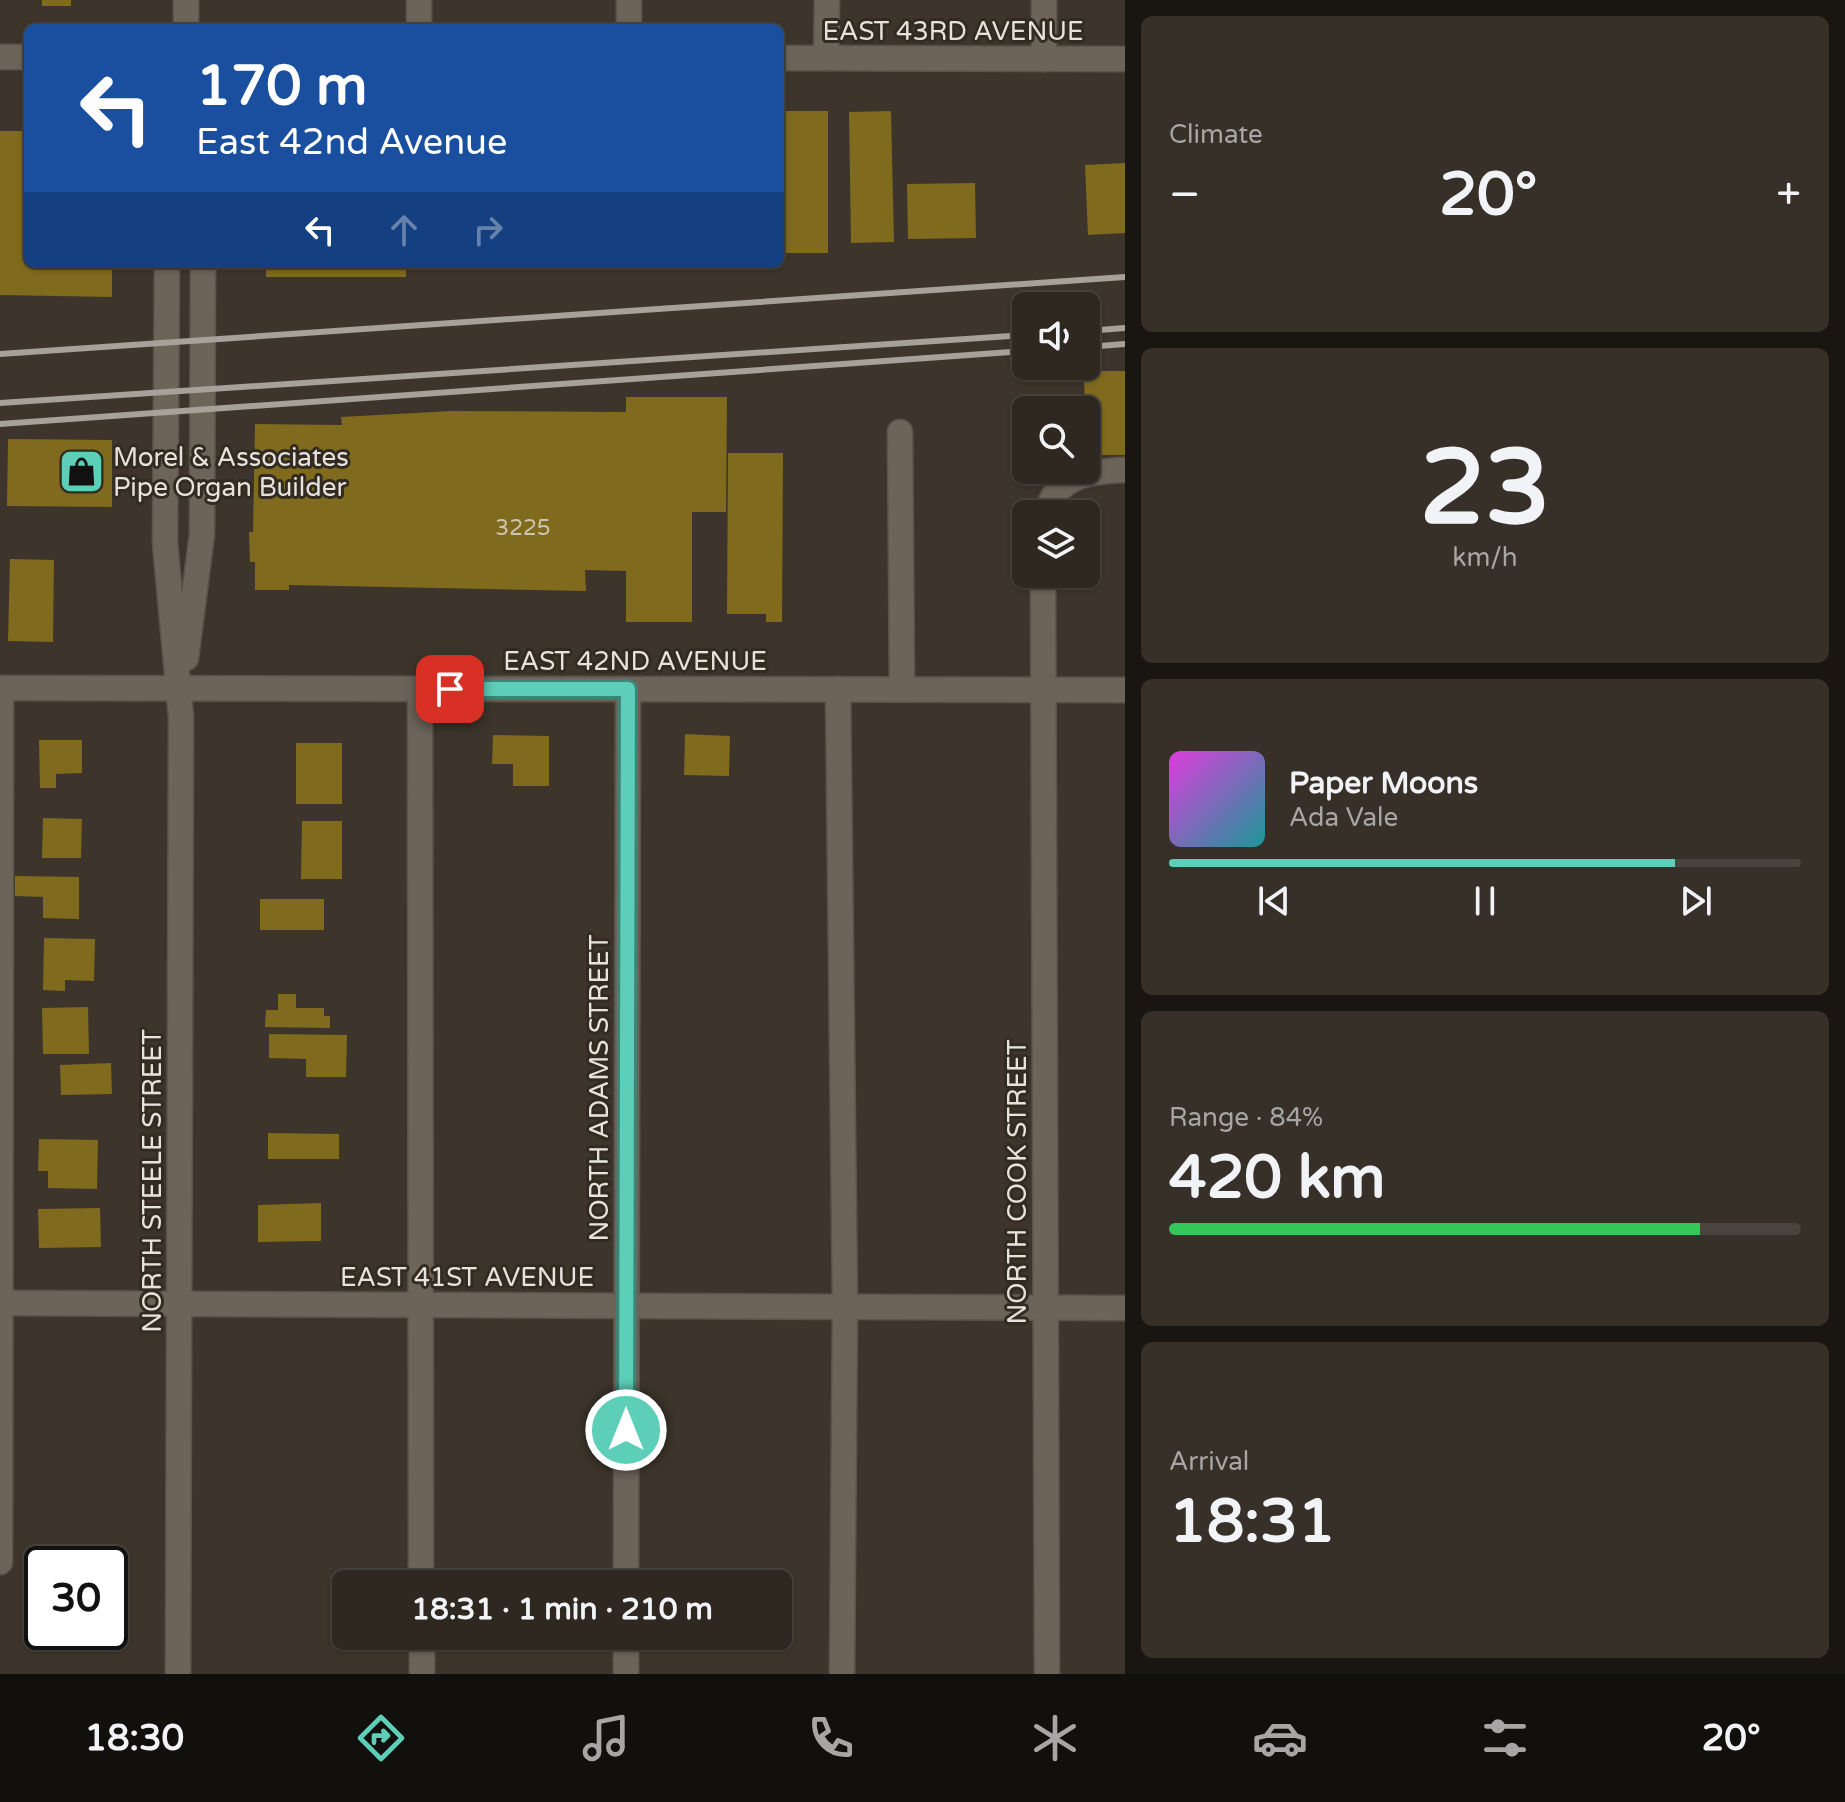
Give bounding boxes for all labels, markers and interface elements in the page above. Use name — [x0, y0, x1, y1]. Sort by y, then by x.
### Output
street label: EAST 43RD AVENUE — [822, 16, 1084, 47]
text: 170 m — [196, 53, 367, 120]
icon: left — [64, 56, 168, 160]
text: Climate — [1169, 119, 1263, 150]
text: East 42nd Avenue — [196, 121, 507, 164]
text: 20° — [1439, 159, 1537, 231]
text: − — [1169, 169, 1200, 222]
text: + — [1776, 169, 1801, 222]
icon: left — [298, 208, 342, 252]
icon: ahead — [382, 208, 426, 252]
icon: right — [466, 208, 510, 252]
map controls — [1012, 292, 1100, 588]
button: sound — [1012, 292, 1100, 380]
button: search — [1012, 396, 1100, 484]
text: 23 — [1420, 427, 1550, 552]
place label: Morel & Associates Pipe Organ Builder — [113, 442, 349, 503]
shop icon: Morel & Associates Pipe Organ Builder — [58, 448, 106, 496]
button: layers — [1012, 500, 1100, 588]
house number: 3225 — [495, 515, 551, 541]
text: km/h — [1452, 542, 1518, 573]
street label: EAST 42ND AVENUE — [503, 646, 767, 677]
pin — [416, 655, 484, 723]
icon: arrive — [428, 667, 472, 711]
text: Paper Moons — [1289, 765, 1478, 802]
text: Ada Vale — [1289, 802, 1398, 833]
icon: previous — [1252, 879, 1296, 923]
icon: pause — [1463, 879, 1507, 923]
icon: next — [1674, 879, 1718, 923]
street label: NORTH ADAMS STREET — [584, 934, 615, 1241]
street label: NORTH STEELE STREET — [137, 1029, 168, 1333]
street label: NORTH COOK STREET — [1002, 1039, 1033, 1325]
text: Range · 84% — [1169, 1102, 1323, 1133]
text: 420 km — [1169, 1142, 1385, 1214]
street label: EAST 41ST AVENUE — [340, 1262, 594, 1293]
position arrow — [584, 1388, 668, 1472]
text: Arrival — [1169, 1446, 1249, 1477]
text: 18:31 — [1169, 1486, 1335, 1558]
speed limit sign: 30 — [24, 1546, 128, 1650]
text: 18:31 · 1 min · 210 m — [411, 1591, 713, 1628]
icon: directions — [353, 1710, 409, 1766]
icon: music — [578, 1710, 634, 1766]
icon: phone — [803, 1710, 859, 1766]
icon: climate — [1027, 1710, 1083, 1766]
icon: car — [1252, 1710, 1308, 1766]
icon: filters — [1477, 1710, 1533, 1766]
text: 18:30 — [84, 1717, 184, 1760]
text: 20° — [1702, 1717, 1761, 1760]

